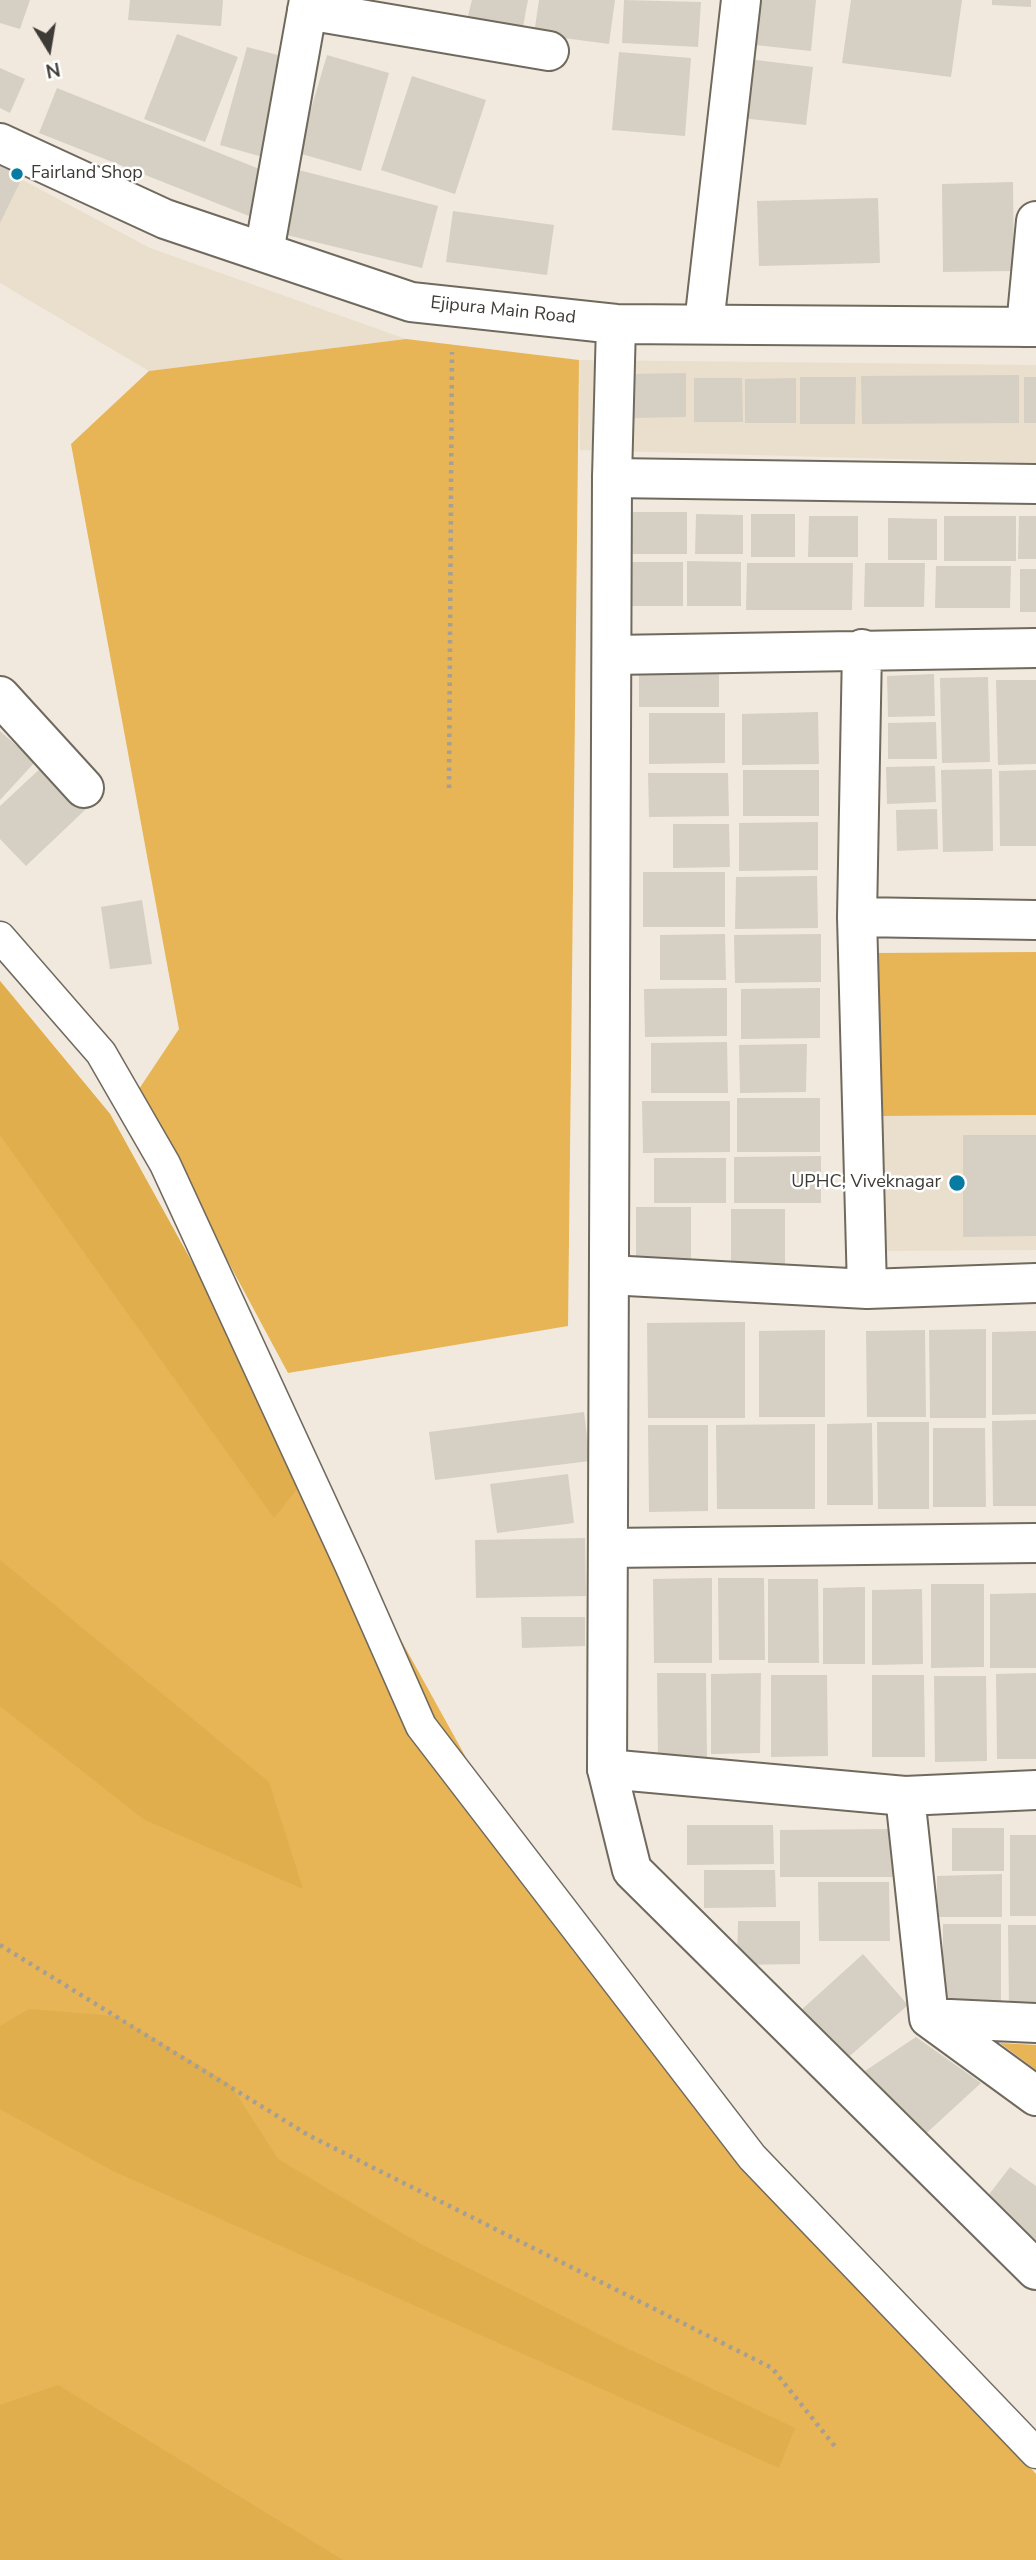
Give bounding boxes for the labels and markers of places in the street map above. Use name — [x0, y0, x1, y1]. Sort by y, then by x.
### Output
place label: Fairland Shop — [31, 163, 143, 185]
marker: Fairland Shop — [9, 166, 25, 182]
place label: UPHC, Viveknagar — [791, 1172, 941, 1194]
marker: UPHC, Viveknagar — [947, 1173, 967, 1193]

